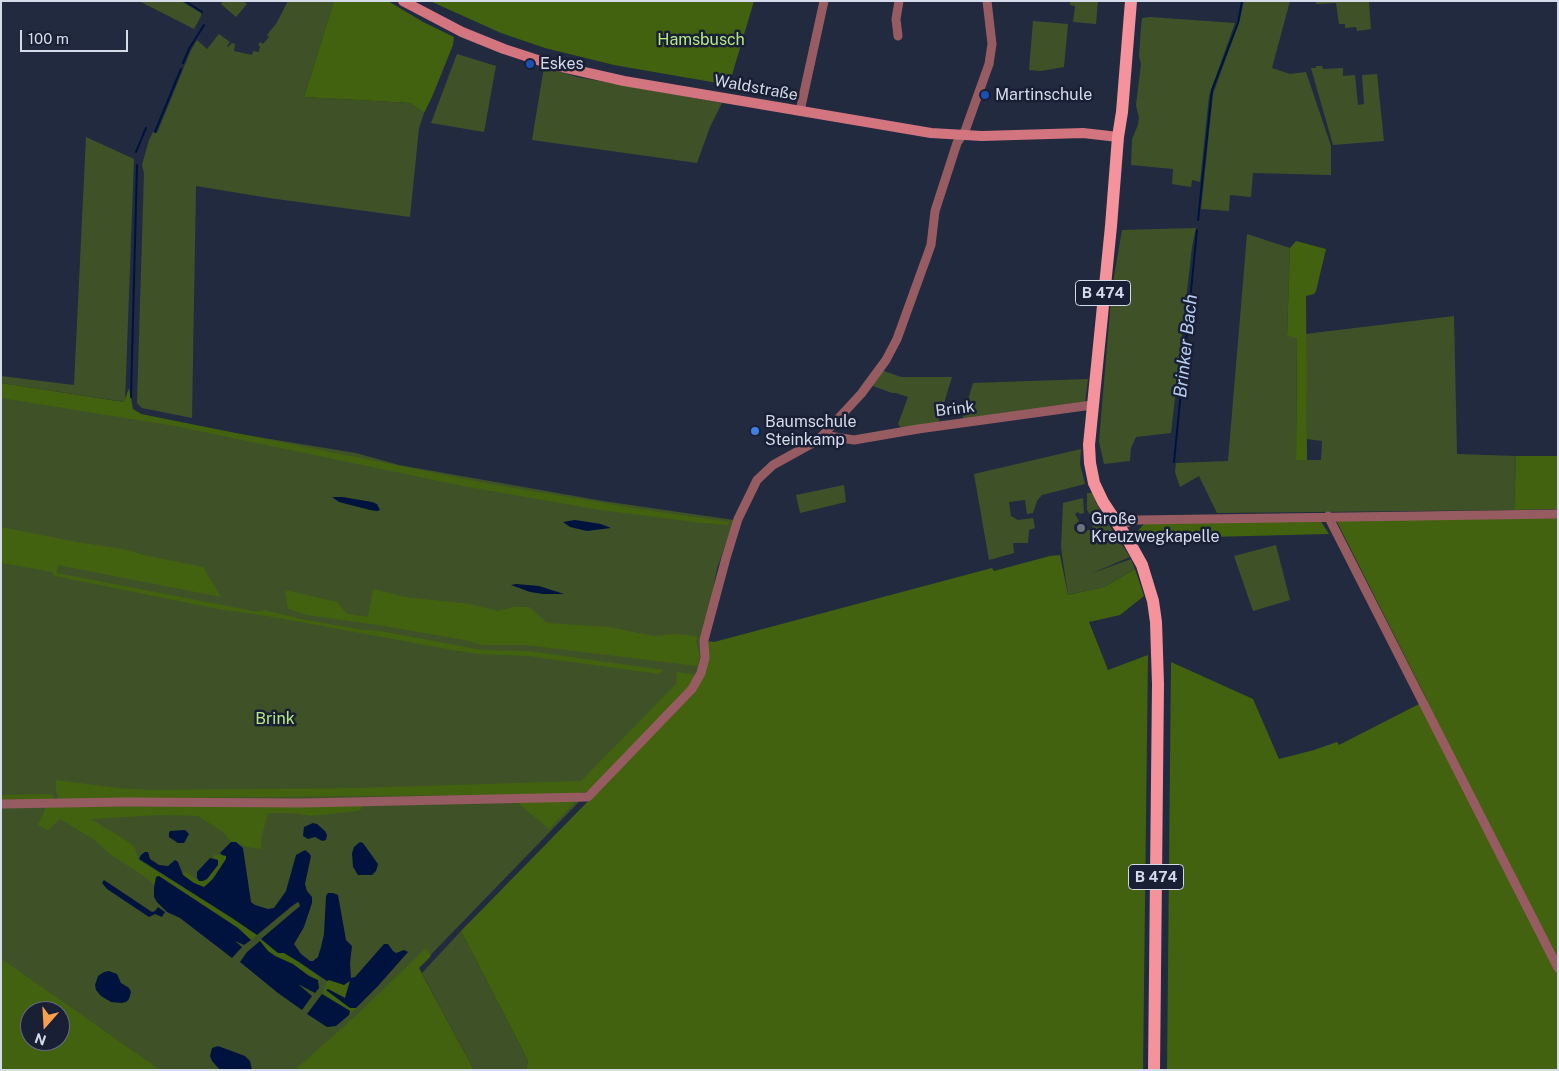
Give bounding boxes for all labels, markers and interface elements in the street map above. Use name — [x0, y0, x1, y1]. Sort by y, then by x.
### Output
scale bar — [22, 20, 130, 52]
text: 100 m — [28, 30, 69, 47]
park label: Hamsbusch — [657, 30, 745, 50]
place label: Eskes — [540, 54, 584, 74]
marker: Eskes — [524, 58, 536, 70]
street label: Waldstraße — [713, 71, 799, 105]
place label: Martinschule — [995, 85, 1092, 105]
marker: Martinschule — [979, 89, 991, 101]
road number: B 474 — [1076, 280, 1130, 306]
water label: Brinker Bach — [1170, 293, 1202, 399]
street label: Brink — [934, 397, 976, 421]
place label: Baumschule Steinkamp — [765, 412, 857, 450]
marker: Baumschule Steinkamp — [749, 425, 761, 437]
place label: Große Kreuzwegkapelle — [1091, 509, 1220, 547]
marker: Große Kreuzwegkapelle — [1075, 522, 1087, 534]
park label: Brink — [255, 709, 295, 729]
road number: B 474 — [1128, 864, 1184, 890]
north arrow — [20, 1001, 70, 1051]
text: N — [33, 1030, 48, 1049]

